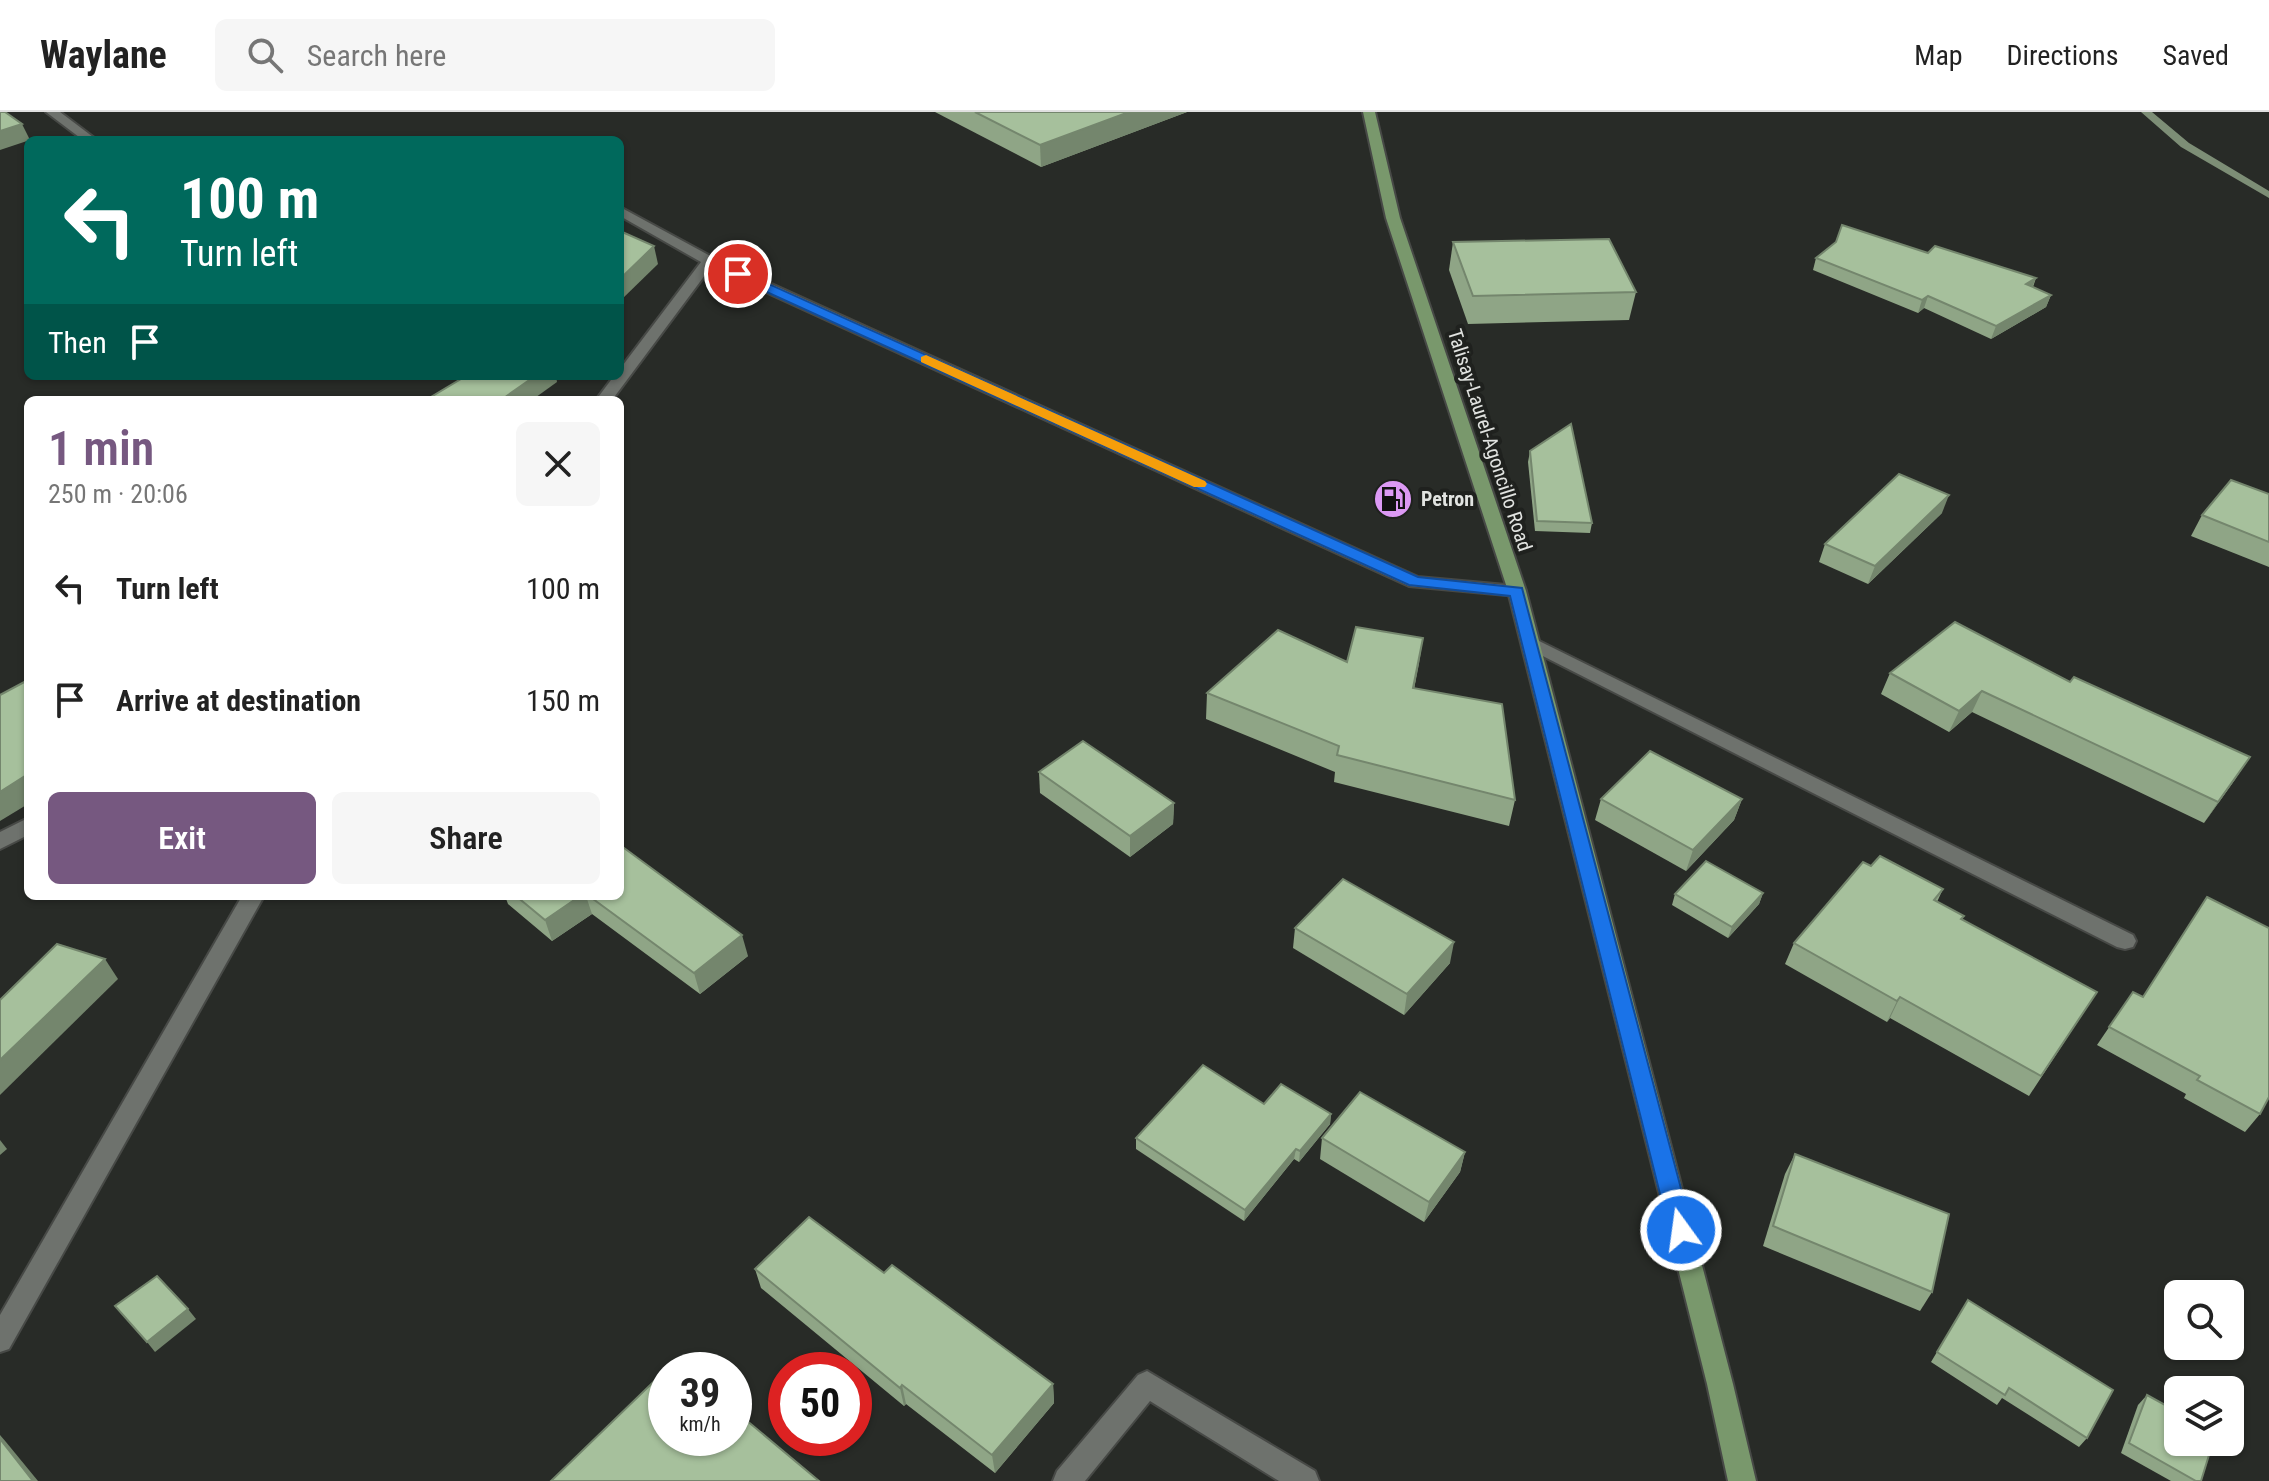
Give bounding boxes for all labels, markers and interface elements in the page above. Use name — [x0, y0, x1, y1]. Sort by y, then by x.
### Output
search box — [215, 19, 775, 91]
text: Waylane — [40, 33, 167, 77]
icon: search — [243, 33, 287, 77]
text: Search here — [307, 38, 446, 73]
text: Map — [1914, 39, 1963, 72]
text: Directions — [2007, 39, 2118, 72]
text: Saved — [2162, 39, 2229, 72]
text: 100 m — [180, 166, 319, 232]
icon: left — [48, 168, 152, 272]
text: Turn left — [180, 233, 298, 275]
pin — [704, 240, 772, 308]
icon: arrive — [716, 252, 760, 296]
icon: arrive — [123, 320, 167, 364]
text: Then — [48, 325, 107, 360]
street label: Talisay-Laurel-Agoncillo Road — [1443, 326, 1537, 554]
text: 1 min — [48, 420, 154, 477]
button: close — [516, 422, 600, 506]
fuel station icon: Petron — [1372, 478, 1414, 520]
text: 250 m · 20:06 — [48, 479, 188, 509]
place label: Petron — [1421, 487, 1474, 511]
icon: left — [48, 566, 92, 610]
text: Turn left — [116, 571, 219, 606]
text: 100 m — [526, 571, 600, 606]
icon: arrive — [48, 678, 92, 722]
text: Arrive at destination — [116, 683, 361, 718]
text: 150 m — [526, 683, 600, 718]
button: Exit — [48, 792, 316, 884]
button: Share — [332, 792, 600, 884]
position arrow — [1639, 1188, 1723, 1272]
map controls — [2164, 1280, 2244, 1456]
button: search — [2164, 1280, 2244, 1360]
speed limit sign: 50 — [768, 1352, 872, 1456]
text: 39 — [680, 1370, 720, 1417]
button: layers — [2164, 1376, 2244, 1456]
text: km/h — [679, 1412, 721, 1436]

